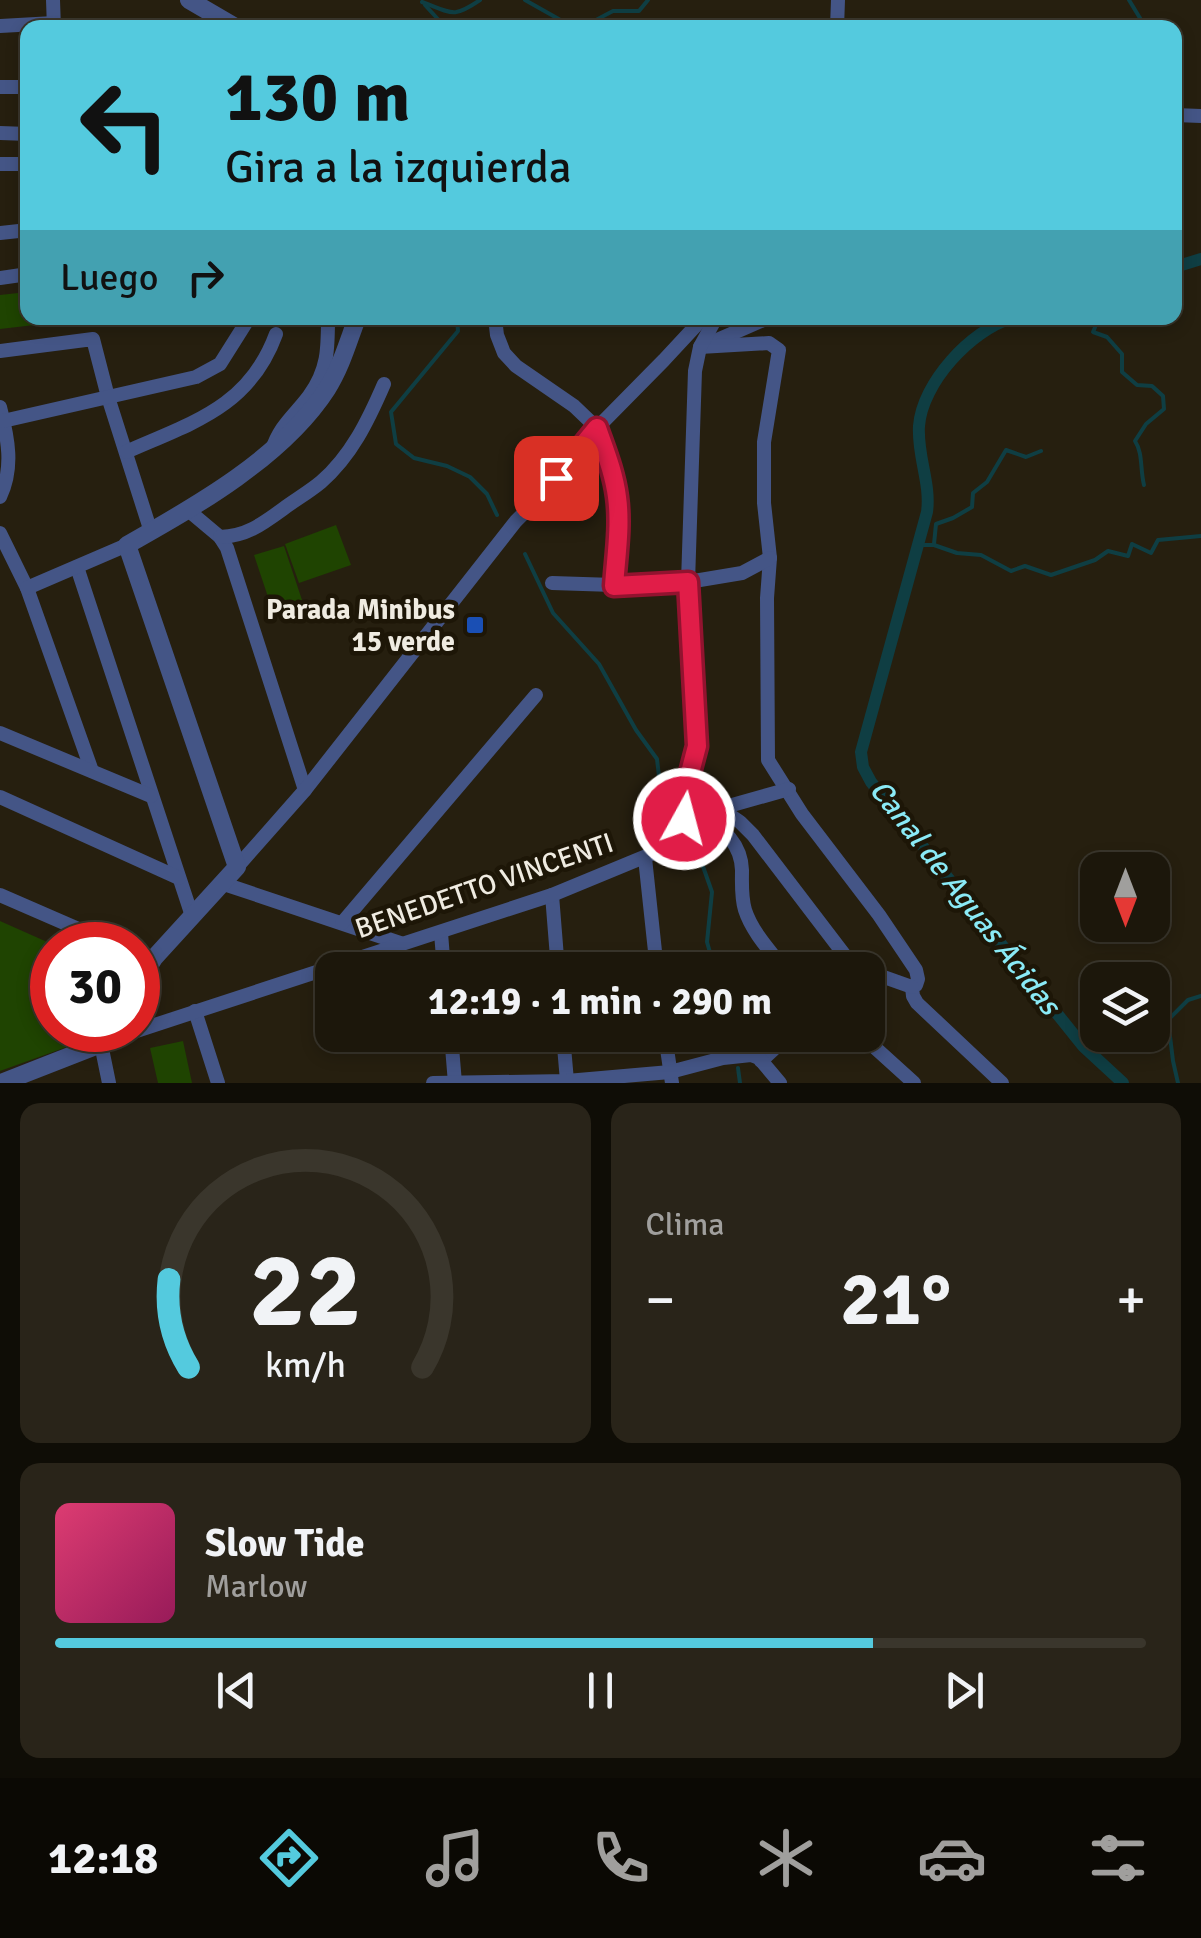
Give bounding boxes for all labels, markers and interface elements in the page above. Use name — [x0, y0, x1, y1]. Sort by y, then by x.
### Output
text: 130 m — [225, 54, 410, 140]
icon: left — [60, 60, 190, 190]
text: Gira a la izquierda — [225, 140, 572, 195]
icon: right — [178, 250, 233, 305]
text: Luego — [60, 254, 158, 301]
pin — [514, 436, 599, 521]
icon: arrive — [529, 451, 584, 506]
place label: Parada Minibus 15 verde — [266, 593, 455, 659]
marker: Parada Minibus 15 verde — [464, 614, 486, 636]
position arrow — [632, 767, 736, 871]
water label: Canal de Aguas Ácidas — [861, 772, 1070, 1024]
street label: BENEDETTO VINCENTI — [351, 826, 618, 946]
north arrow — [1080, 852, 1170, 942]
map controls — [1080, 852, 1170, 1052]
speed limit sign: 30 — [30, 922, 160, 1052]
button: layers — [1080, 962, 1170, 1052]
text: 12:19 · 1 min · 290 m — [428, 978, 772, 1025]
text: Clima — [646, 1205, 724, 1244]
text: 22 — [249, 1227, 361, 1355]
text: 21° — [840, 1253, 951, 1346]
text: − — [646, 1266, 675, 1334]
text: + — [1116, 1266, 1146, 1334]
text: km/h — [265, 1343, 346, 1387]
text: Slow Tide — [205, 1520, 365, 1567]
text: Marlow — [205, 1567, 307, 1606]
icon: previous — [209, 1663, 264, 1718]
icon: pause — [573, 1663, 628, 1718]
icon: next — [937, 1663, 992, 1718]
icon: directions — [254, 1823, 324, 1893]
icon: music — [420, 1823, 490, 1893]
icon: phone — [586, 1823, 656, 1893]
icon: climate — [751, 1823, 821, 1893]
icon: car — [917, 1823, 987, 1893]
icon: filters — [1083, 1823, 1153, 1893]
text: 12:18 — [48, 1831, 158, 1886]

